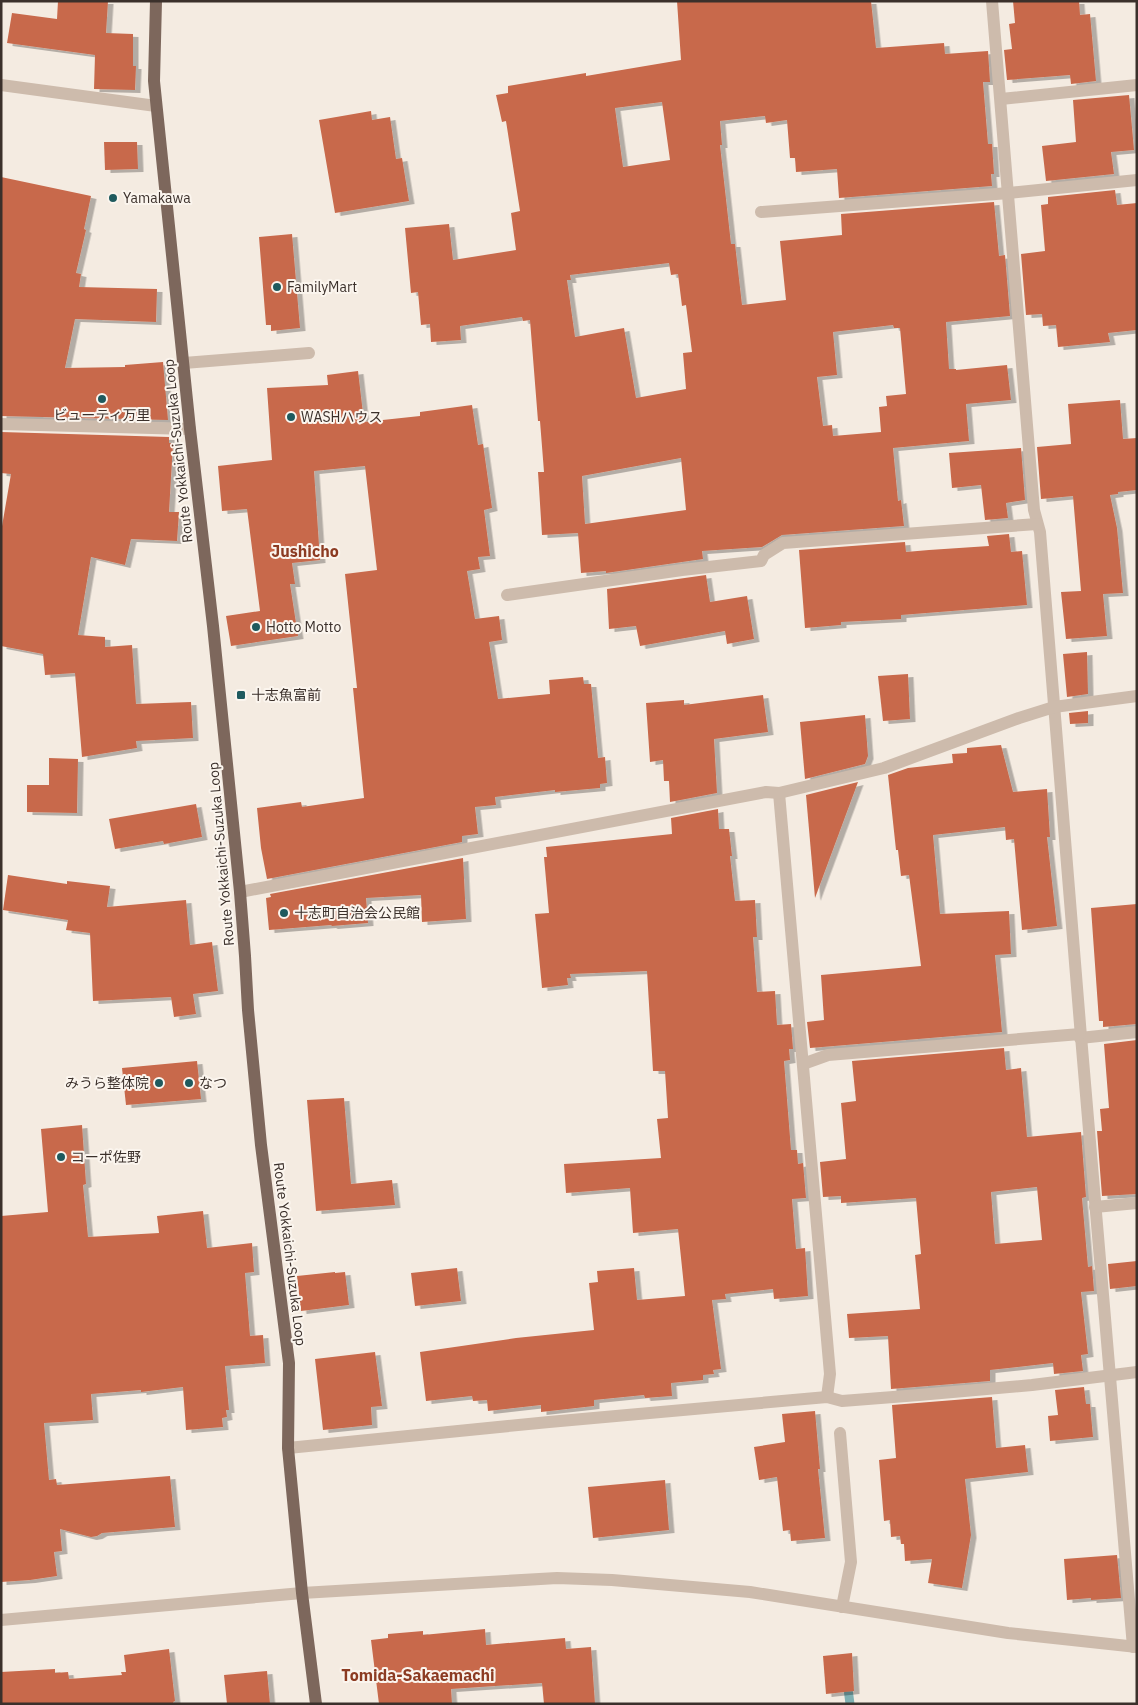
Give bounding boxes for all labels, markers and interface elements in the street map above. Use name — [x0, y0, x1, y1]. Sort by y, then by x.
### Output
place label: Yamakawa — [123, 189, 191, 207]
marker: Yamakawa — [107, 192, 119, 204]
place label: FamilyMart — [287, 278, 357, 296]
marker: FamilyMart — [271, 281, 283, 293]
street label: Route Yokkaichi-Suzuka Loop — [159, 358, 197, 544]
marker: ビューティ万里 — [96, 393, 108, 405]
place label: ビューティ万里 — [53, 406, 151, 424]
place label: WASHハウス — [301, 408, 382, 426]
marker: WASHハウス — [285, 411, 297, 423]
district label: Jushicho — [271, 541, 339, 561]
place label: Hotto Motto — [266, 618, 341, 636]
marker: Hotto Motto — [250, 621, 262, 633]
place label: 十志魚富前 — [251, 686, 321, 704]
marker: 十志魚富前 — [235, 689, 247, 701]
street label: Route Yokkaichi-Suzuka Loop — [204, 761, 238, 947]
place label: 十志町自治会公民館 — [294, 904, 420, 922]
marker: 十志町自治会公民館 — [278, 907, 290, 919]
place label: みうら整体院 — [65, 1074, 149, 1092]
place label: なつ — [199, 1074, 227, 1092]
marker: みうら整体院 — [153, 1077, 165, 1089]
marker: なつ — [183, 1077, 195, 1089]
place label: コーポ佐野 — [71, 1148, 141, 1166]
marker: コーポ佐野 — [55, 1151, 67, 1163]
street label: Route Yokkaichi-Suzuka Loop — [270, 1161, 310, 1347]
district label: Tomida-Sakaemachi — [341, 1665, 495, 1685]

